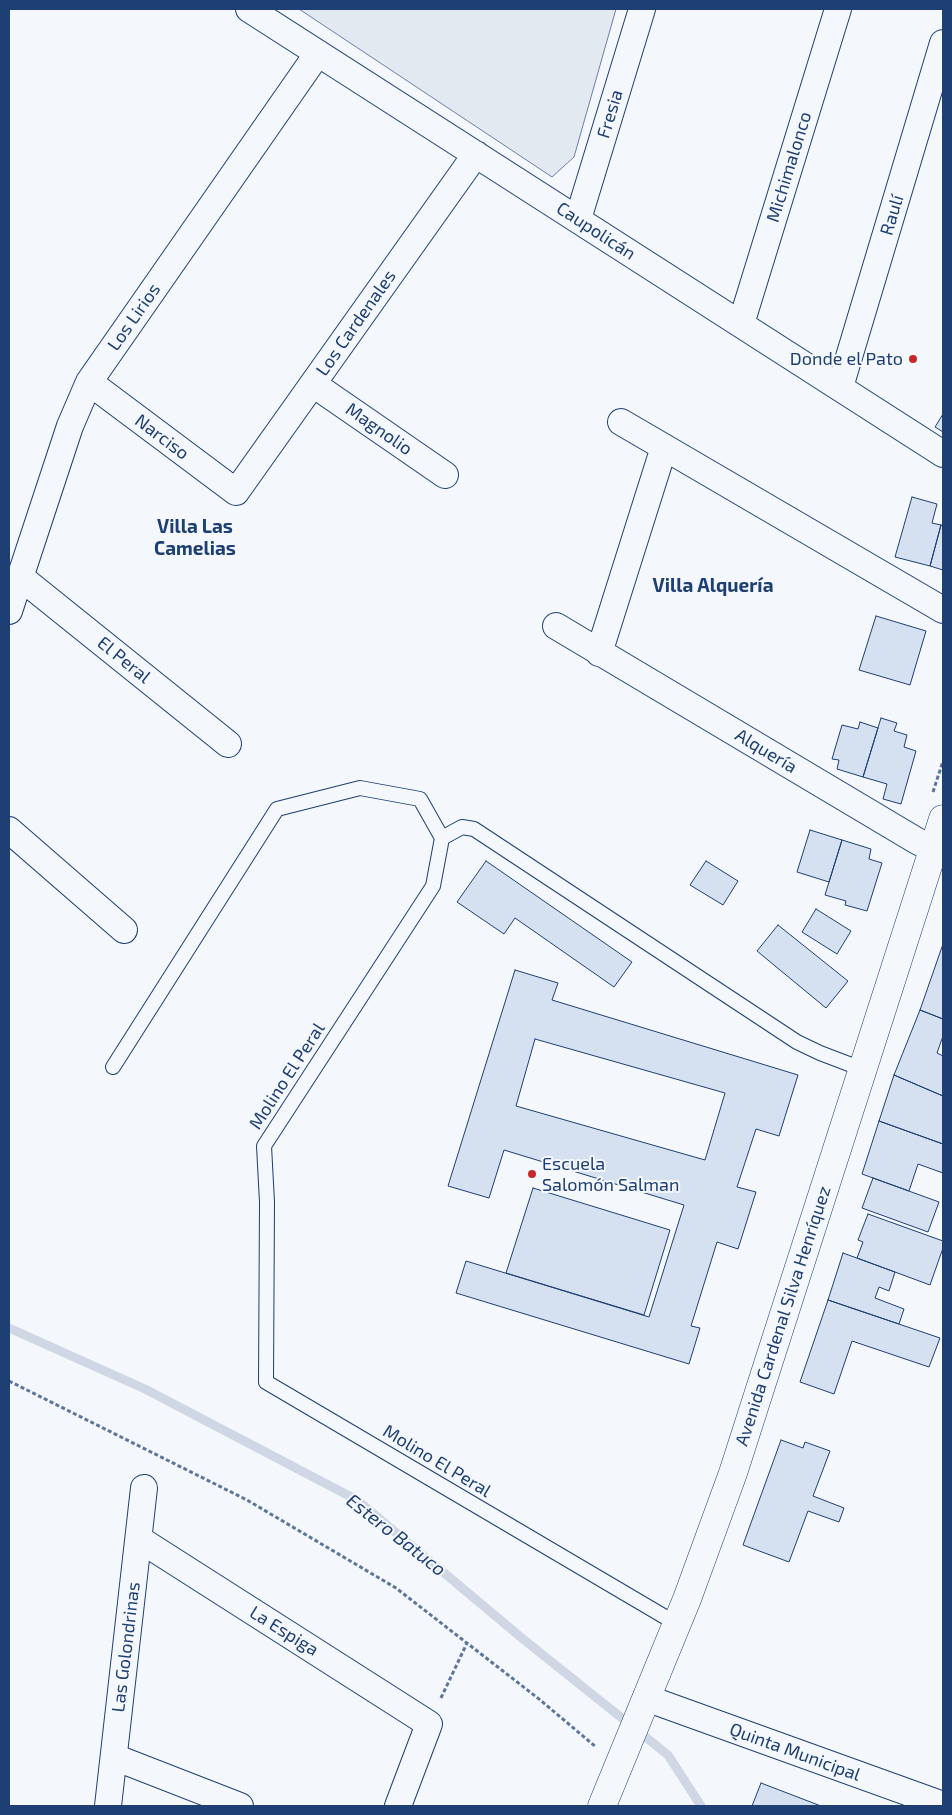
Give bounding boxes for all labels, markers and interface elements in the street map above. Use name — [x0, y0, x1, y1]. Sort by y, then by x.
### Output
street label: Fresia — [592, 87, 628, 141]
street label: Michimalonco — [762, 109, 816, 225]
street label: Raulí — [876, 192, 908, 238]
street label: Caupolicán — [552, 197, 640, 265]
street label: Los Cardenales — [312, 266, 400, 380]
street label: Los Lirios — [103, 279, 165, 355]
place label: Donde el Pato — [790, 348, 903, 370]
marker: Donde el Pato — [907, 353, 919, 365]
street label: Magnolio — [342, 398, 416, 460]
street label: Narciso — [131, 410, 193, 464]
district label: Villa Las Camelias — [154, 516, 236, 560]
district label: Villa Alquería — [653, 575, 773, 597]
street label: El Peral — [93, 632, 155, 688]
street label: Alquería — [731, 724, 801, 778]
street label: Molino El Peral — [245, 1019, 329, 1133]
place label: Escuela Salomón Salman — [542, 1153, 679, 1196]
marker: Escuela Salomón Salman — [526, 1168, 538, 1180]
street label: Avenida Cardenal Silva Henríquez — [731, 1183, 835, 1449]
street label: Molino El Peral — [379, 1420, 495, 1502]
water label: Estero Batuco — [342, 1489, 450, 1581]
street label: Las Golondrinas — [107, 1581, 145, 1713]
street label: La Espiga — [246, 1601, 322, 1661]
street label: Quinta Municipal — [727, 1718, 863, 1786]

